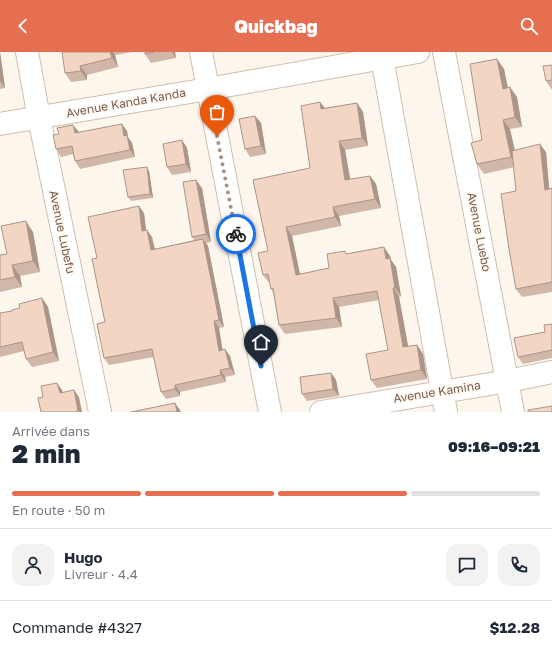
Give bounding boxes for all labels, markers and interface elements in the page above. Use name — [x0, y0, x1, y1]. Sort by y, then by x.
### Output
icon: back — [12, 15, 34, 37]
text: Quickbag — [234, 15, 318, 37]
icon: search — [518, 15, 540, 37]
street label: Avenue Kanda Kanda — [65, 85, 187, 120]
pin — [200, 95, 234, 136]
icon: bag — [206, 101, 228, 123]
street label: Avenue Lubefu — [46, 189, 79, 275]
street label: Avenue Luebo — [464, 191, 495, 273]
courier — [216, 214, 256, 254]
icon: bike — [225, 223, 247, 245]
pin — [244, 325, 278, 366]
icon: home — [250, 331, 272, 353]
street label: Avenue Kamina — [392, 377, 482, 406]
text: Arrivée dans — [12, 423, 90, 439]
text: 09:16–09:21 — [448, 437, 540, 455]
text: 2 min — [12, 438, 80, 469]
text: En route · 50 m — [12, 502, 105, 518]
button: person — [12, 544, 54, 586]
button: chat — [446, 544, 488, 586]
button: phone — [498, 544, 540, 586]
text: Hugo — [64, 548, 103, 566]
text: Livreur · 4.4 — [64, 566, 138, 582]
text: Commande #4327 — [12, 618, 142, 636]
text: $12.28 — [490, 618, 540, 636]

